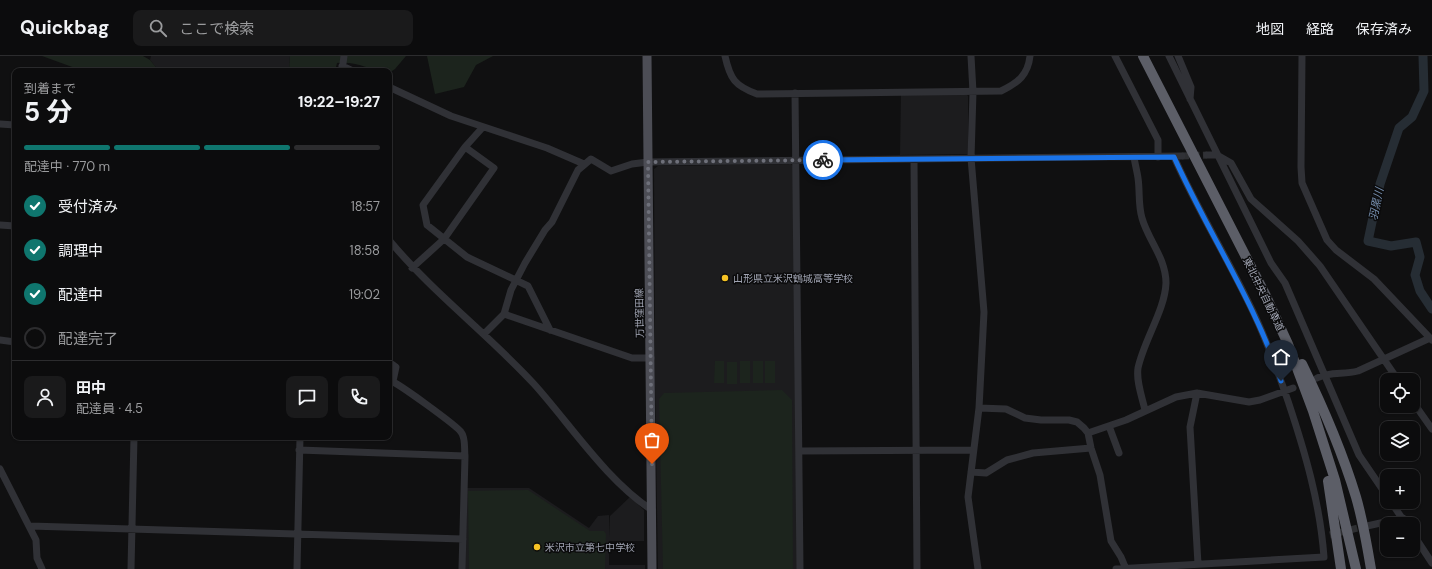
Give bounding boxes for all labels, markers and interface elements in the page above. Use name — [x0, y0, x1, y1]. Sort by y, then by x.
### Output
search box — [133, 10, 413, 46]
text: Quickbag — [20, 15, 109, 40]
icon: search — [147, 17, 169, 39]
text: ここで検索 — [179, 19, 254, 39]
text: 地図 — [1256, 20, 1284, 38]
text: 経路 — [1306, 20, 1334, 38]
text: 保存済み — [1356, 20, 1412, 38]
text: 到着まで — [24, 80, 76, 97]
text: 19:22–19:27 — [298, 92, 380, 112]
text: 5 分 — [24, 95, 72, 129]
courier — [803, 140, 843, 180]
icon: bike — [812, 149, 834, 171]
text: 配達中 · 770 m — [24, 158, 110, 175]
water label: 羽黒川 — [1366, 185, 1386, 222]
icon: check — [24, 195, 46, 217]
text: 受付済み — [58, 197, 118, 217]
text: 18:57 — [351, 198, 380, 215]
icon: check — [24, 239, 46, 261]
text: 調理中 — [58, 241, 103, 261]
text: 18:58 — [350, 242, 380, 259]
street label: 東北中央自動車道 — [1240, 255, 1287, 333]
place label: 山形県立米沢鶴城高等学校 — [733, 272, 853, 285]
marker: 山形県立米沢鶴城高等学校 — [720, 273, 730, 283]
icon: check — [24, 283, 46, 305]
text: 配達中 — [58, 285, 103, 305]
text: 19:02 — [349, 286, 380, 303]
street label: 万世窪田線 — [633, 288, 646, 338]
text: 配達完了 — [58, 329, 118, 349]
pin — [1264, 340, 1298, 381]
icon: home — [1270, 346, 1292, 368]
map controls — [1380, 373, 1420, 557]
button: locate — [1380, 373, 1420, 413]
button: person — [24, 376, 66, 418]
button: chat — [286, 376, 328, 418]
button: phone — [338, 376, 380, 418]
text: 田中 — [76, 378, 106, 398]
text: 配達員 · 4.5 — [76, 400, 143, 417]
button: layers — [1380, 421, 1420, 461]
pin — [635, 423, 669, 464]
icon: bag — [641, 429, 663, 451]
button: + — [1380, 469, 1420, 509]
button: − — [1380, 517, 1420, 557]
place label: 米沢市立第七中学校 — [545, 541, 635, 554]
marker: 米沢市立第七中学校 — [532, 542, 542, 552]

